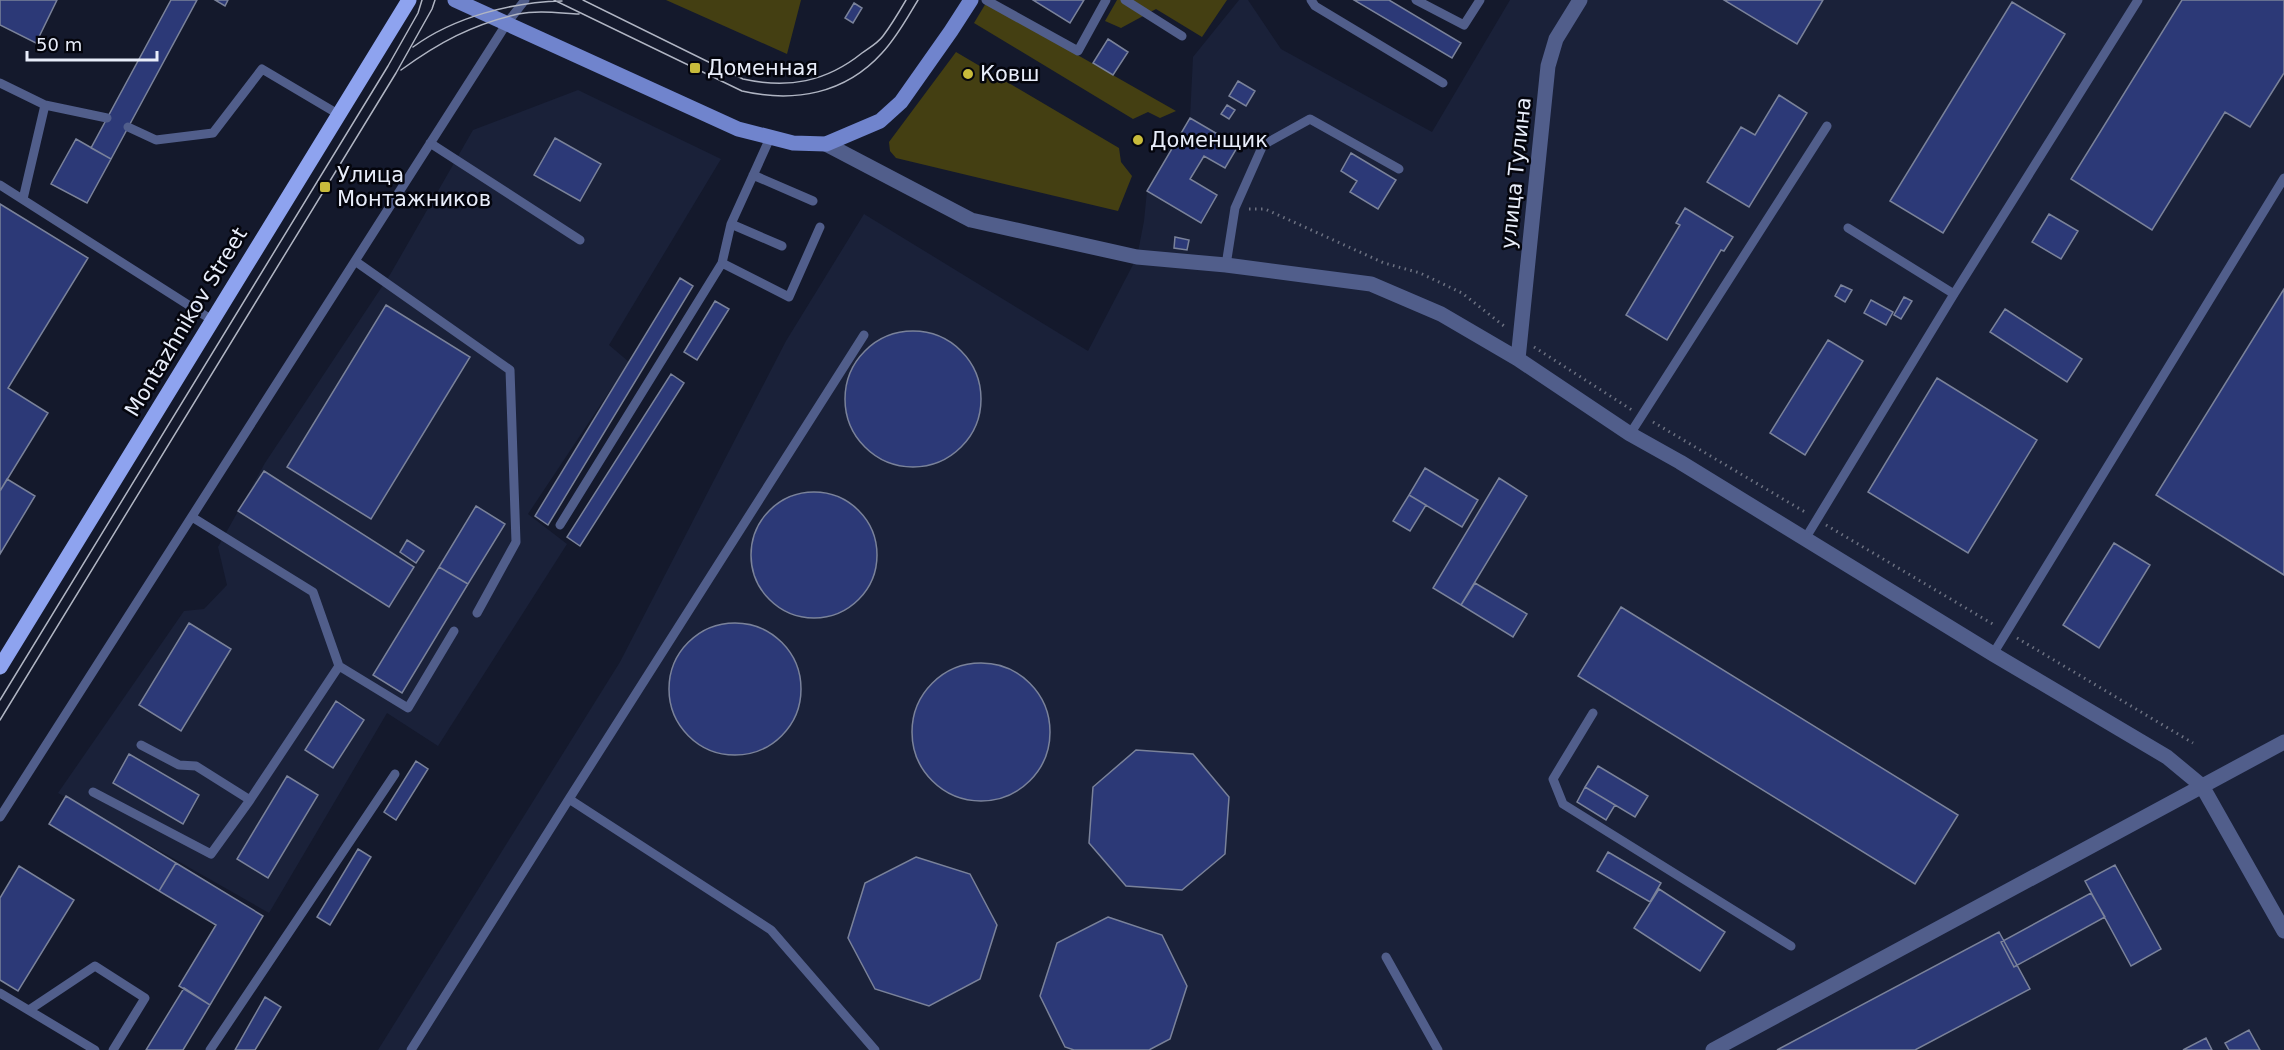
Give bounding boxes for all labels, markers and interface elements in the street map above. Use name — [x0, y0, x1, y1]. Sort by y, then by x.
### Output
scale bar — [27, 24, 158, 62]
text: 50 m — [36, 34, 82, 55]
place label: Доменная — [707, 56, 818, 80]
marker: Доменная — [688, 61, 702, 75]
place label: Ковш — [980, 62, 1039, 86]
marker: Ковш — [961, 67, 975, 81]
street label: улица Тулина — [1496, 96, 1536, 250]
place label: Доменщик — [1150, 128, 1268, 152]
marker: Доменщик — [1131, 133, 1145, 147]
place label: Улица Монтажников — [337, 163, 491, 211]
marker: Улица Монтажников — [318, 180, 332, 194]
street label: Montazhnikov Street — [120, 223, 252, 421]

